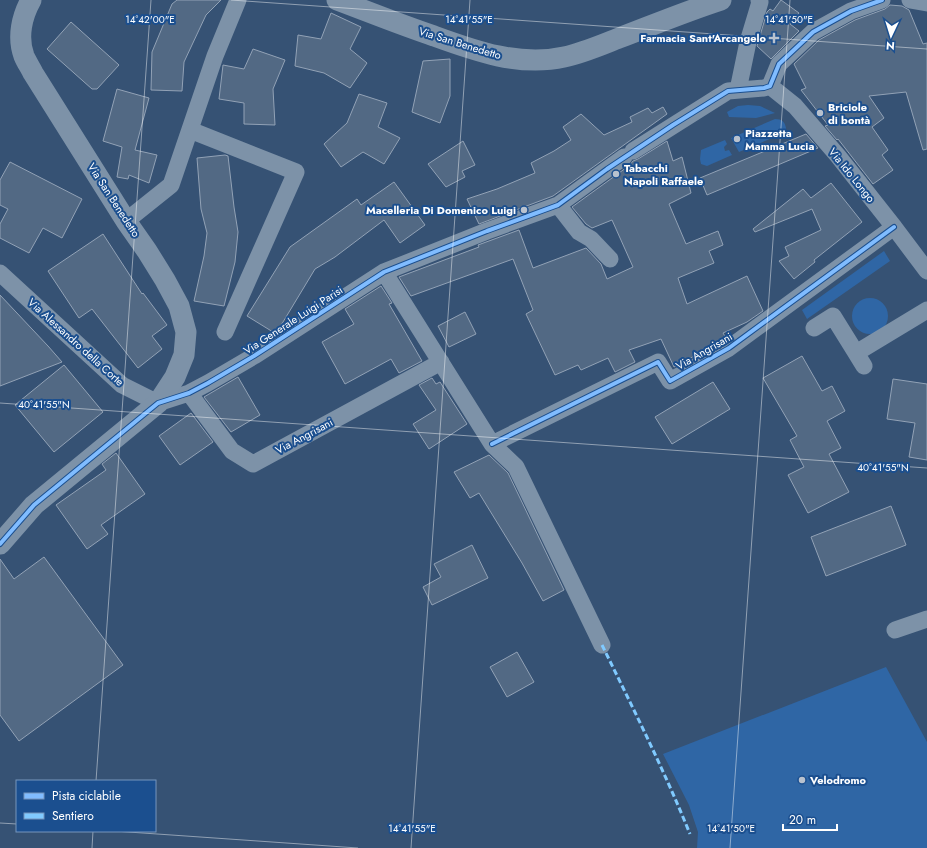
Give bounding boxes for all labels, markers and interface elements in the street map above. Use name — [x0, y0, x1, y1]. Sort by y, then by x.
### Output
text: 14°42'00"E — [125, 12, 175, 27]
text: 14°41'55"E — [445, 12, 493, 27]
text: 14°41'50"E — [765, 12, 813, 27]
north arrow — [871, 16, 911, 56]
street label: Via San Benedetto — [417, 23, 503, 63]
place label: Farmacia Sant'Arcangelo — [640, 30, 767, 46]
marker: Farmacia Sant'Arcangelo — [769, 33, 779, 43]
text: N — [885, 38, 895, 54]
place label: Briciole di bontà — [828, 99, 870, 128]
marker: Briciole di bontà — [815, 108, 825, 118]
place label: Piazzetta Mamma Lucia — [745, 125, 814, 154]
marker: Piazzetta Mamma Lucia — [732, 134, 742, 144]
street label: Via Ido Longo — [825, 144, 879, 206]
street label: Via San Benedetto — [84, 160, 144, 240]
place label: Tabacchi Napoli Raffaele — [624, 160, 703, 189]
marker: Tabacchi Napoli Raffaele — [611, 169, 621, 179]
place label: Macelleria Di Domenico Luigi — [366, 202, 516, 218]
marker: Macelleria Di Domenico Luigi — [519, 205, 529, 215]
street label: Via Generale Luigi Parisi — [240, 282, 346, 358]
street label: Via Alessandro della Corte — [24, 294, 128, 390]
street label: Via Angrisani — [673, 328, 735, 374]
text: 40°41'55"N — [18, 397, 70, 412]
street label: Via Angrisani — [272, 414, 336, 458]
text: 40°41'55"N — [857, 460, 909, 475]
place label: Velodromo — [809, 772, 867, 788]
marker: Velodromo — [797, 775, 807, 785]
legend — [16, 780, 156, 832]
text: Pista ciclabile — [52, 787, 121, 805]
scale bar — [783, 806, 837, 832]
text: Sentiero — [52, 807, 94, 825]
text: 20 m — [789, 811, 816, 829]
text: 14°41'55"E — [388, 821, 436, 836]
text: 14°41'50"E — [707, 821, 755, 836]

